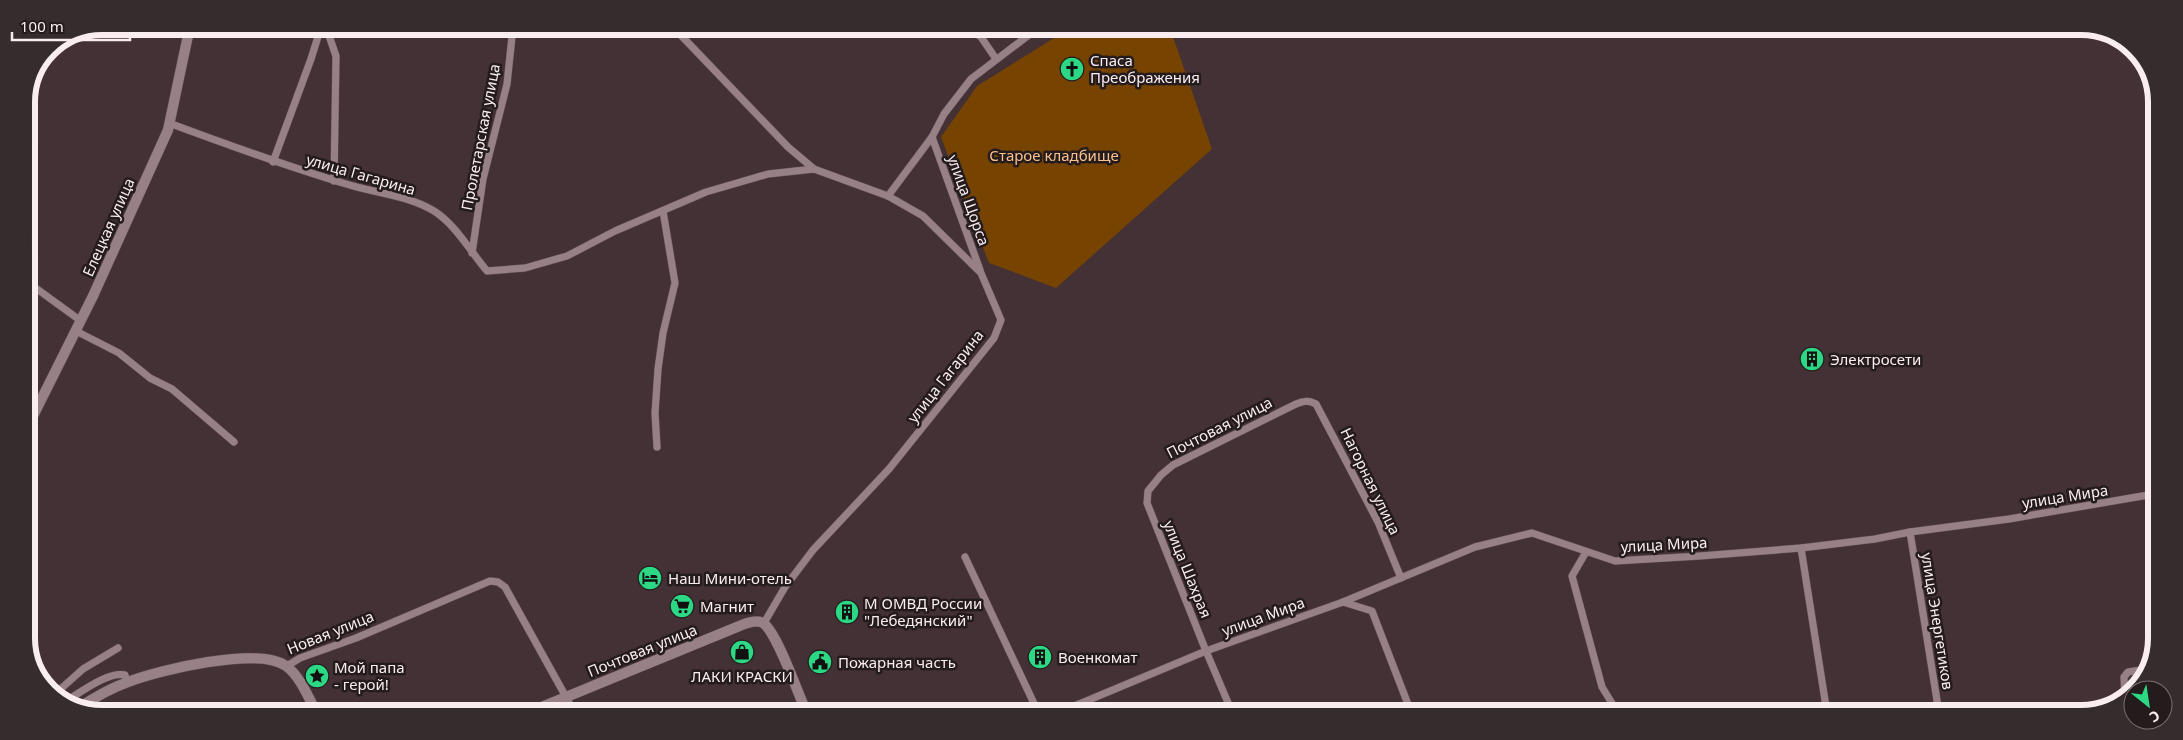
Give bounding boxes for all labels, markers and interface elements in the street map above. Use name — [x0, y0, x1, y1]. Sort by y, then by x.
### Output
scale bar — [12, 10, 130, 42]
text: 100 m — [20, 16, 64, 36]
place label: Спаса Преображения — [1090, 50, 1200, 87]
church icon: Спаса Преображения — [1059, 56, 1085, 82]
street label: Пролетарская улица — [456, 62, 504, 212]
park label: Старое кладбище — [989, 145, 1119, 165]
street label: улица Гагарина — [304, 149, 418, 199]
street label: улица Щорса — [943, 152, 995, 248]
street label: Елецкая улица — [77, 175, 139, 279]
street label: улица Гагарина — [902, 325, 988, 427]
building icon: Электросети — [1799, 346, 1825, 372]
place label: Электросети — [1830, 349, 1921, 369]
street label: Почтовая улица — [1163, 392, 1275, 462]
street label: Нагорная улица — [1336, 424, 1406, 538]
street label: улица Мира — [2021, 479, 2109, 513]
street label: улица Шахрая — [1159, 517, 1217, 621]
street label: улица Мира — [1620, 532, 1708, 556]
street label: улица Энергетиков — [1917, 551, 1959, 691]
hotel icon: Наш Мини-отель — [637, 565, 663, 591]
place label: Наш Мини-отель — [668, 568, 792, 588]
street label: улица Мира — [1219, 592, 1307, 640]
supermarket icon: Магнит — [669, 593, 695, 619]
place label: М ОМВД России "Лебедянский" — [864, 593, 982, 630]
place label: Магнит — [700, 596, 754, 616]
building icon: М ОМВД России "Лебедянский" — [834, 599, 860, 625]
street label: Новая улица — [284, 606, 376, 658]
street label: Почтовая улица — [584, 619, 700, 681]
shop icon: ЛАКИ КРАСКИ — [729, 639, 755, 665]
building icon: Военкомат — [1027, 644, 1053, 670]
place label: Военкомат — [1058, 647, 1137, 667]
public building icon: Пожарная часть — [807, 649, 833, 675]
place label: Пожарная часть — [838, 652, 956, 672]
place label: Мой папа - герой! — [334, 657, 405, 694]
place icon: Мой папа - герой! — [304, 663, 330, 689]
place label: ЛАКИ КРАСКИ — [691, 666, 793, 686]
north arrow — [2123, 680, 2173, 730]
text: С — [2146, 706, 2163, 727]

